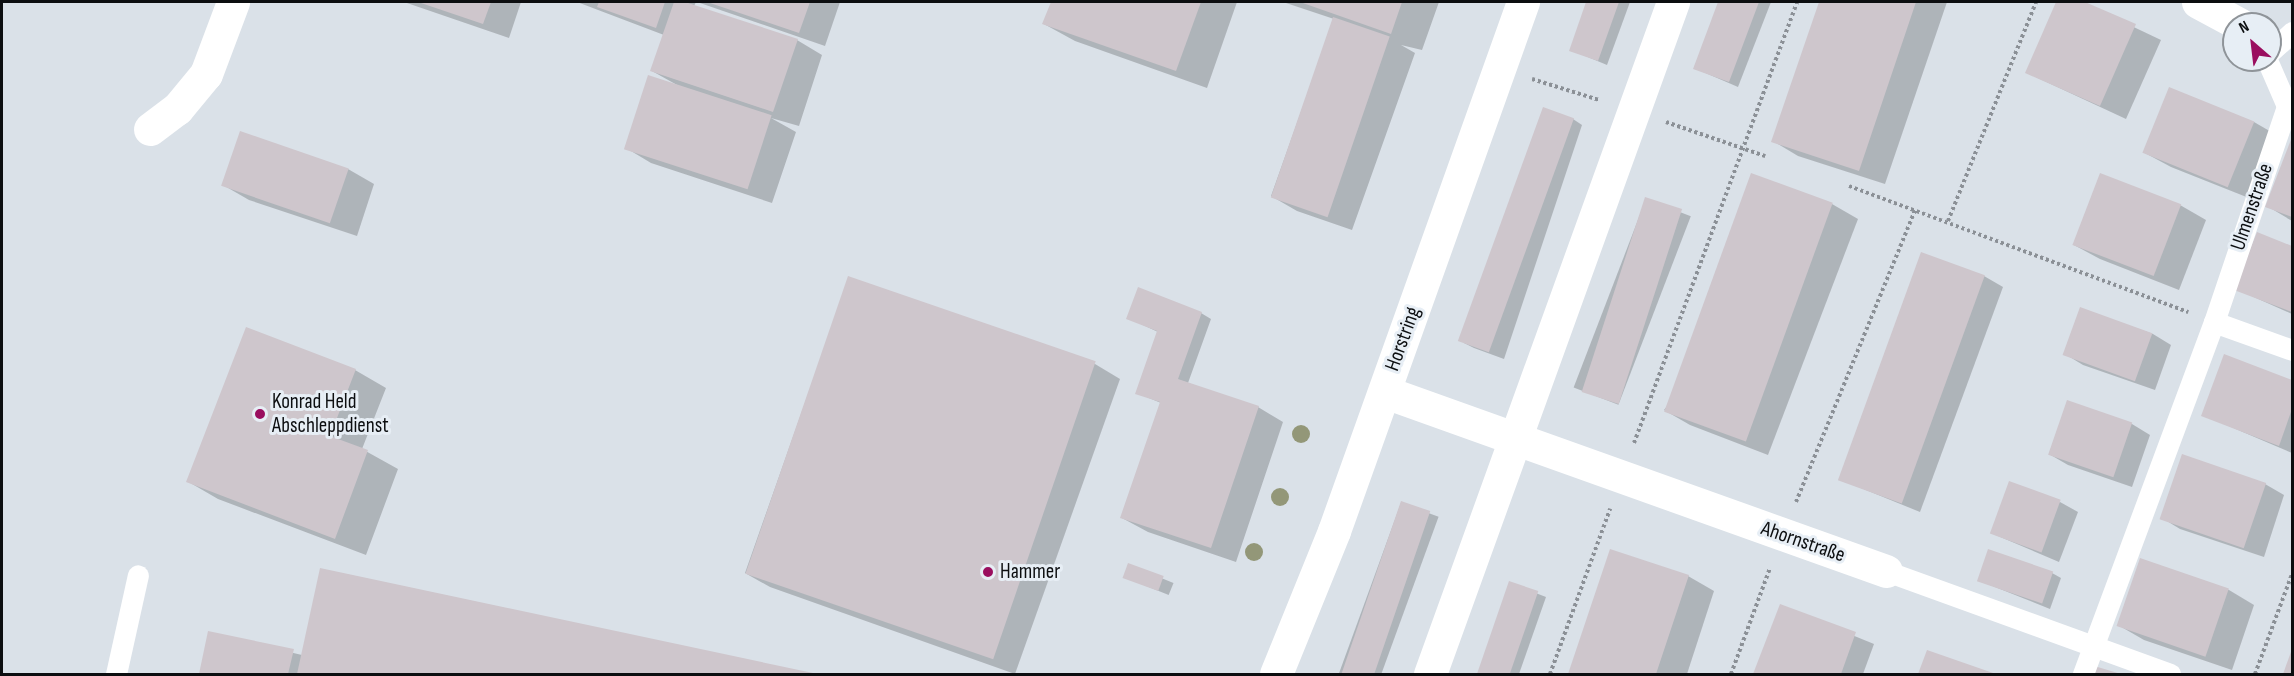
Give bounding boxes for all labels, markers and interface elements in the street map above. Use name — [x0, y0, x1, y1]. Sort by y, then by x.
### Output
north arrow — [2222, 12, 2282, 72]
text: N — [2236, 17, 2252, 38]
street label: Ulmenstraße — [2225, 160, 2279, 254]
street label: Horstring — [1380, 304, 1426, 374]
place label: Konrad Held Abschleppdienst — [272, 389, 389, 439]
marker: Konrad Held Abschleppdienst — [253, 407, 267, 421]
street label: Ahornstraße — [1758, 516, 1848, 568]
place label: Hammer — [1000, 559, 1060, 585]
marker: Hammer — [981, 565, 995, 579]

